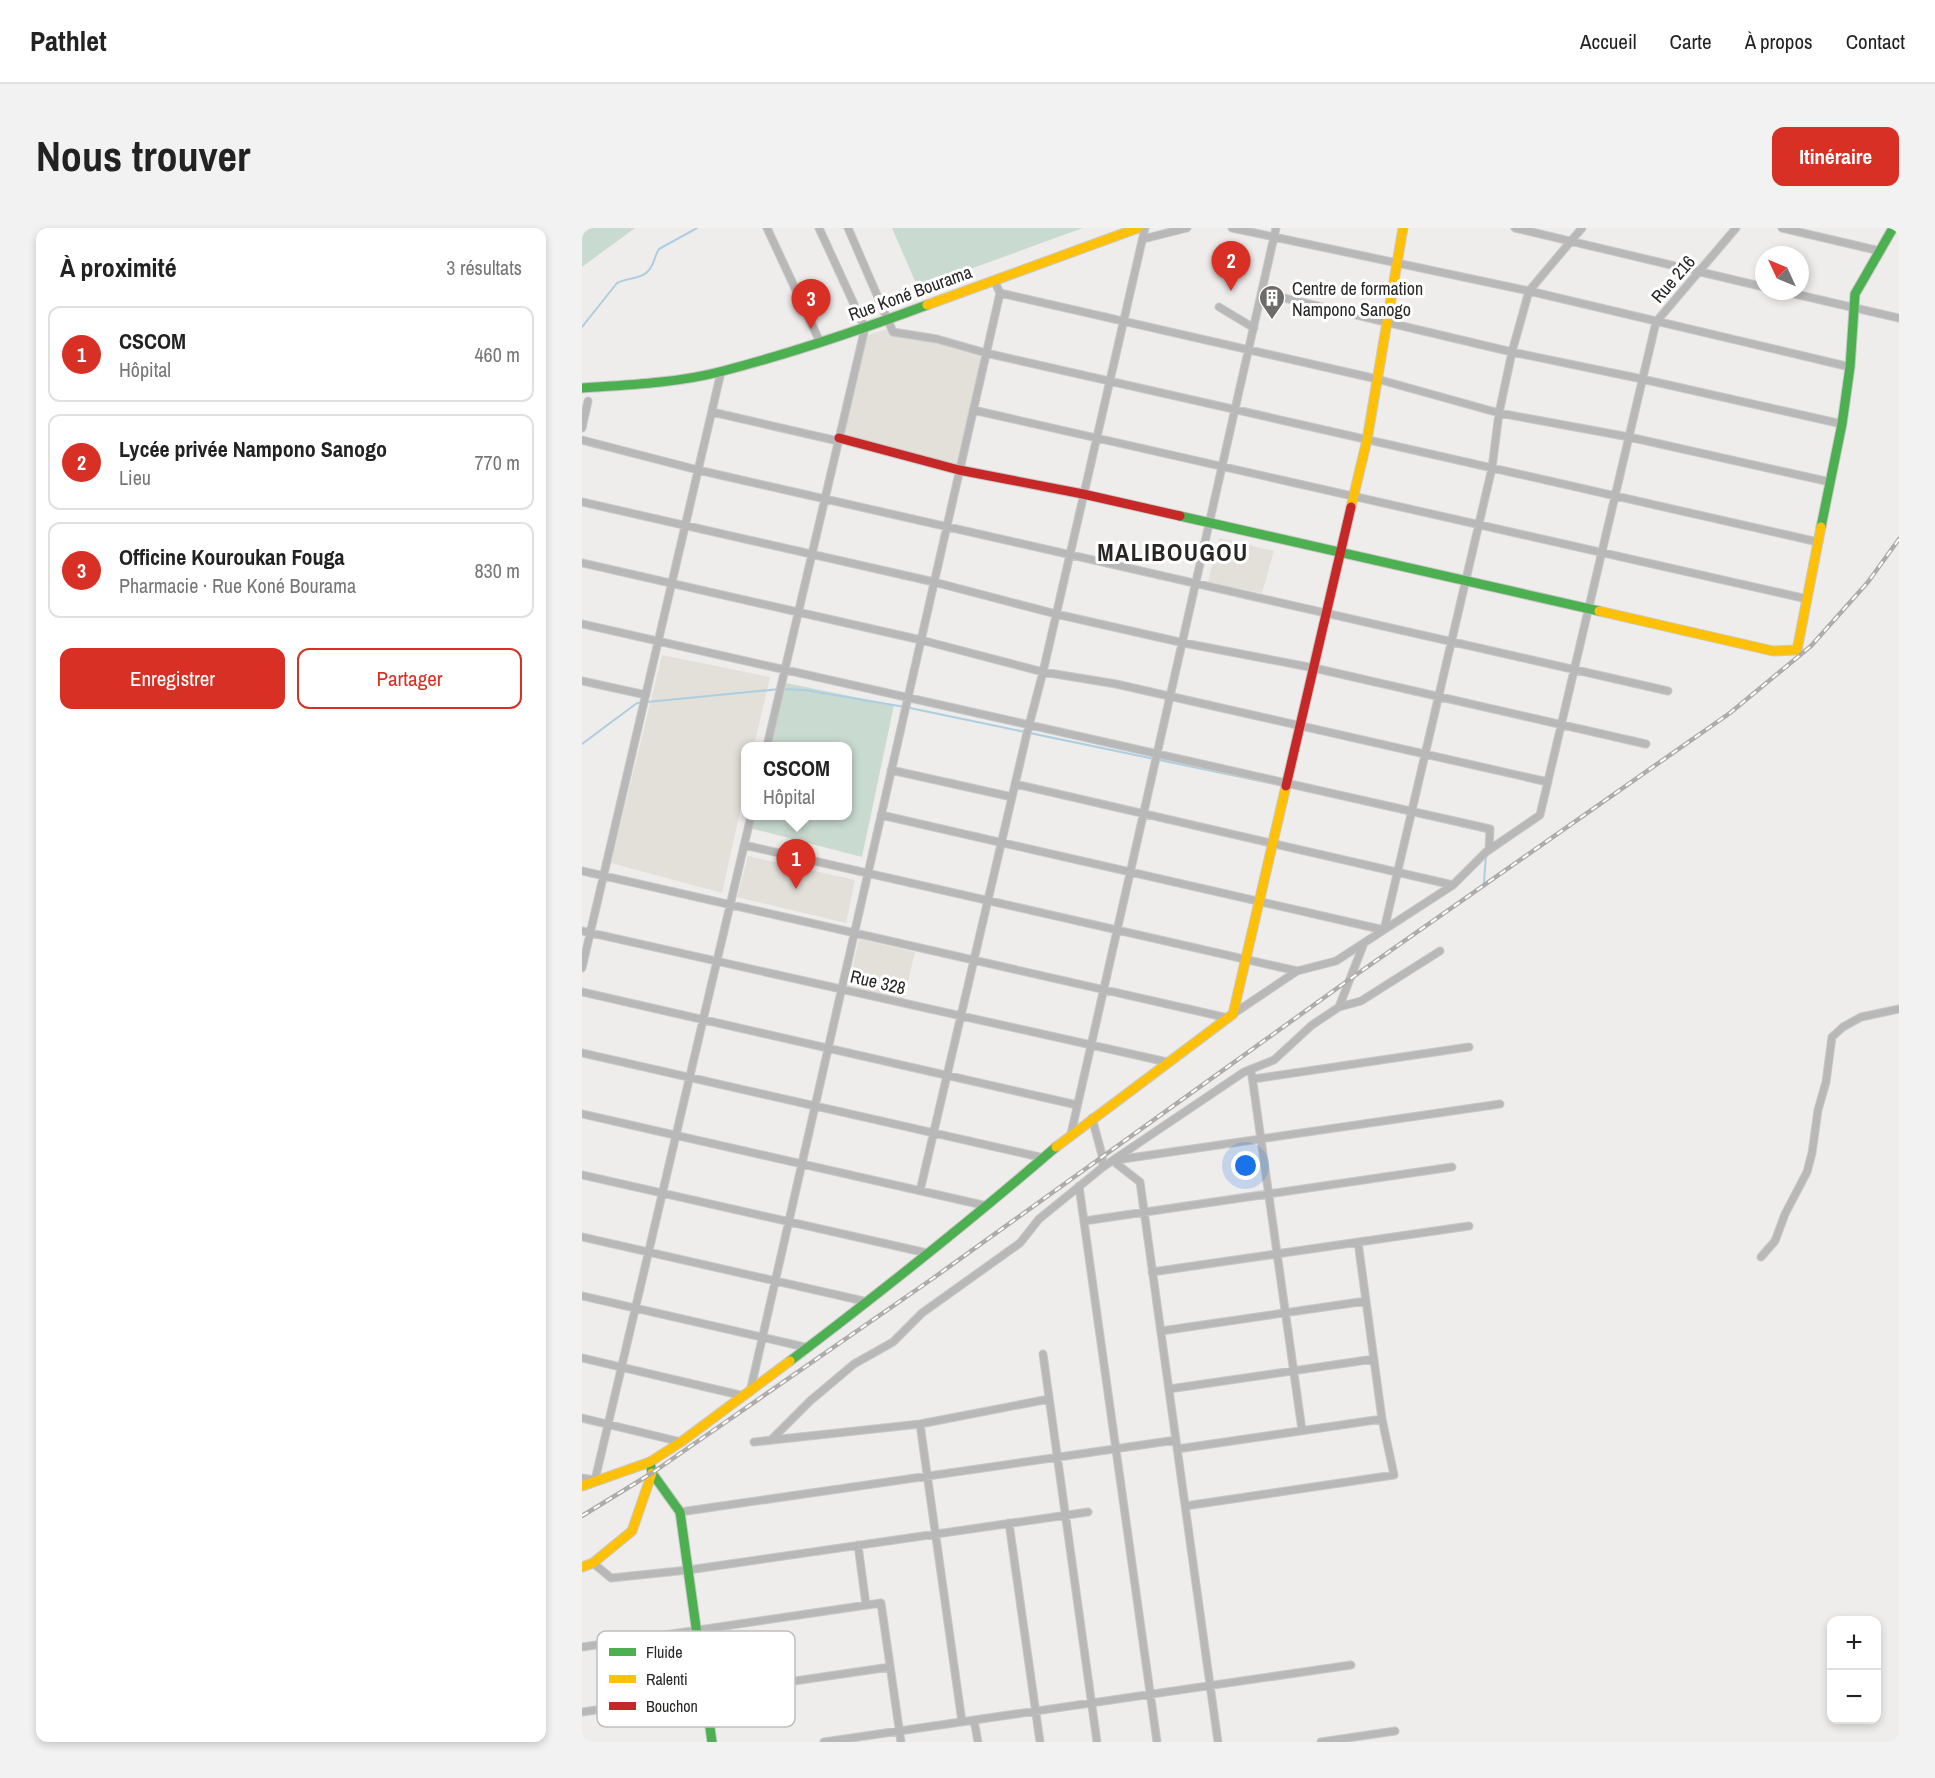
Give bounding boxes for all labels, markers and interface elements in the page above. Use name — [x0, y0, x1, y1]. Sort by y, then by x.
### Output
text: Pathlet — [30, 22, 107, 60]
text: Accueil — [1580, 27, 1637, 56]
text: Carte — [1670, 27, 1712, 56]
text: À propos — [1745, 27, 1813, 56]
text: Contact — [1846, 27, 1905, 56]
button: Itinéraire — [1772, 127, 1899, 186]
text: Nous trouver — [36, 128, 250, 184]
pin: 2 — [1212, 242, 1250, 291]
north arrow — [1755, 246, 1809, 300]
text: À proximité — [60, 250, 177, 285]
street label: Rue 216 — [1645, 250, 1701, 308]
text: 3 résultats — [446, 254, 522, 281]
street label: Rue Koné Bourama — [845, 259, 975, 327]
place label: Centre de formation Nampono Sanogo — [1292, 276, 1423, 322]
pin: 3 — [792, 279, 830, 329]
building icon: Centre de formation Nampono Sanogo — [1257, 283, 1287, 321]
text: CSCOM — [119, 326, 186, 356]
text: 1 — [77, 341, 86, 368]
text: 460 m — [474, 341, 520, 368]
text: Hôpital — [119, 356, 171, 383]
text: Lycée privée Nampono Sanogo — [119, 434, 387, 464]
text: 2 — [77, 449, 86, 476]
text: 770 m — [474, 449, 520, 476]
text: Lieu — [119, 464, 151, 491]
district label: MALIBOUGOU — [1097, 536, 1249, 568]
text: Officine Kouroukan Fouga — [119, 542, 345, 572]
text: 3 — [77, 557, 86, 584]
text: 830 m — [474, 557, 520, 584]
text: Pharmacie · Rue Koné Bourama — [119, 572, 356, 599]
button: Enregistrer — [60, 648, 285, 709]
button: Partager — [297, 648, 522, 709]
popup — [741, 742, 852, 820]
text: CSCOM — [763, 753, 830, 783]
text: Hôpital — [763, 783, 815, 810]
pin: 1 — [776, 840, 816, 889]
street label: Rue 328 — [848, 964, 908, 1000]
your location — [1231, 1151, 1260, 1180]
map controls — [1827, 1616, 1881, 1724]
button: + — [1827, 1616, 1881, 1670]
legend — [597, 1631, 795, 1727]
text: Fluide — [646, 1641, 682, 1663]
text: Ralenti — [646, 1668, 688, 1690]
button: − — [1827, 1670, 1881, 1724]
text: Bouchon — [646, 1695, 698, 1717]

